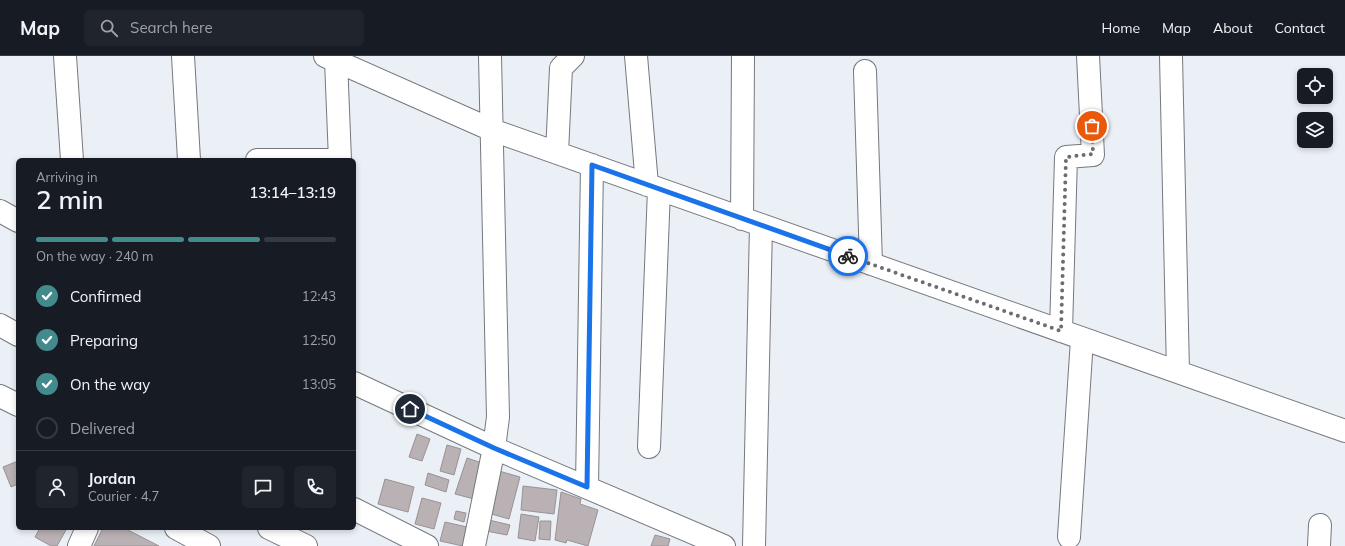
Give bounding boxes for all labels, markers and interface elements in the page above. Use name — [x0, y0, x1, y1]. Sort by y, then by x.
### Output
search box — [84, 10, 364, 46]
text: Map — [20, 16, 60, 40]
icon: search — [98, 17, 120, 39]
text: Search here — [130, 18, 213, 37]
text: Home — [1101, 19, 1140, 37]
text: Map — [1162, 19, 1191, 37]
text: About — [1213, 19, 1253, 37]
text: Contact — [1275, 19, 1325, 37]
map controls — [1297, 68, 1333, 148]
button: locate — [1297, 68, 1333, 104]
pin — [1075, 109, 1109, 143]
button: layers — [1297, 112, 1333, 148]
icon: bag — [1081, 115, 1103, 137]
text: Arriving in — [36, 169, 98, 185]
text: 2 min — [36, 183, 104, 216]
text: 13:14–13:19 — [249, 183, 336, 202]
courier — [828, 236, 868, 276]
icon: bike — [837, 245, 859, 267]
text: On the way · 240 m — [36, 248, 153, 264]
icon: check — [36, 285, 58, 307]
text: Confirmed — [70, 287, 141, 306]
text: 12:43 — [302, 288, 336, 304]
icon: check — [36, 329, 58, 351]
text: Preparing — [70, 331, 138, 350]
text: 12:50 — [302, 332, 336, 348]
icon: check — [36, 373, 58, 395]
text: On the way — [70, 375, 150, 394]
text: 13:05 — [302, 376, 336, 392]
pin — [393, 392, 427, 426]
icon: home — [399, 398, 421, 420]
text: Delivered — [70, 419, 135, 438]
button: person — [36, 466, 78, 508]
button: chat — [242, 466, 284, 508]
button: phone — [294, 466, 336, 508]
text: Jordan — [88, 469, 136, 488]
text: Courier · 4.7 — [88, 488, 159, 504]

